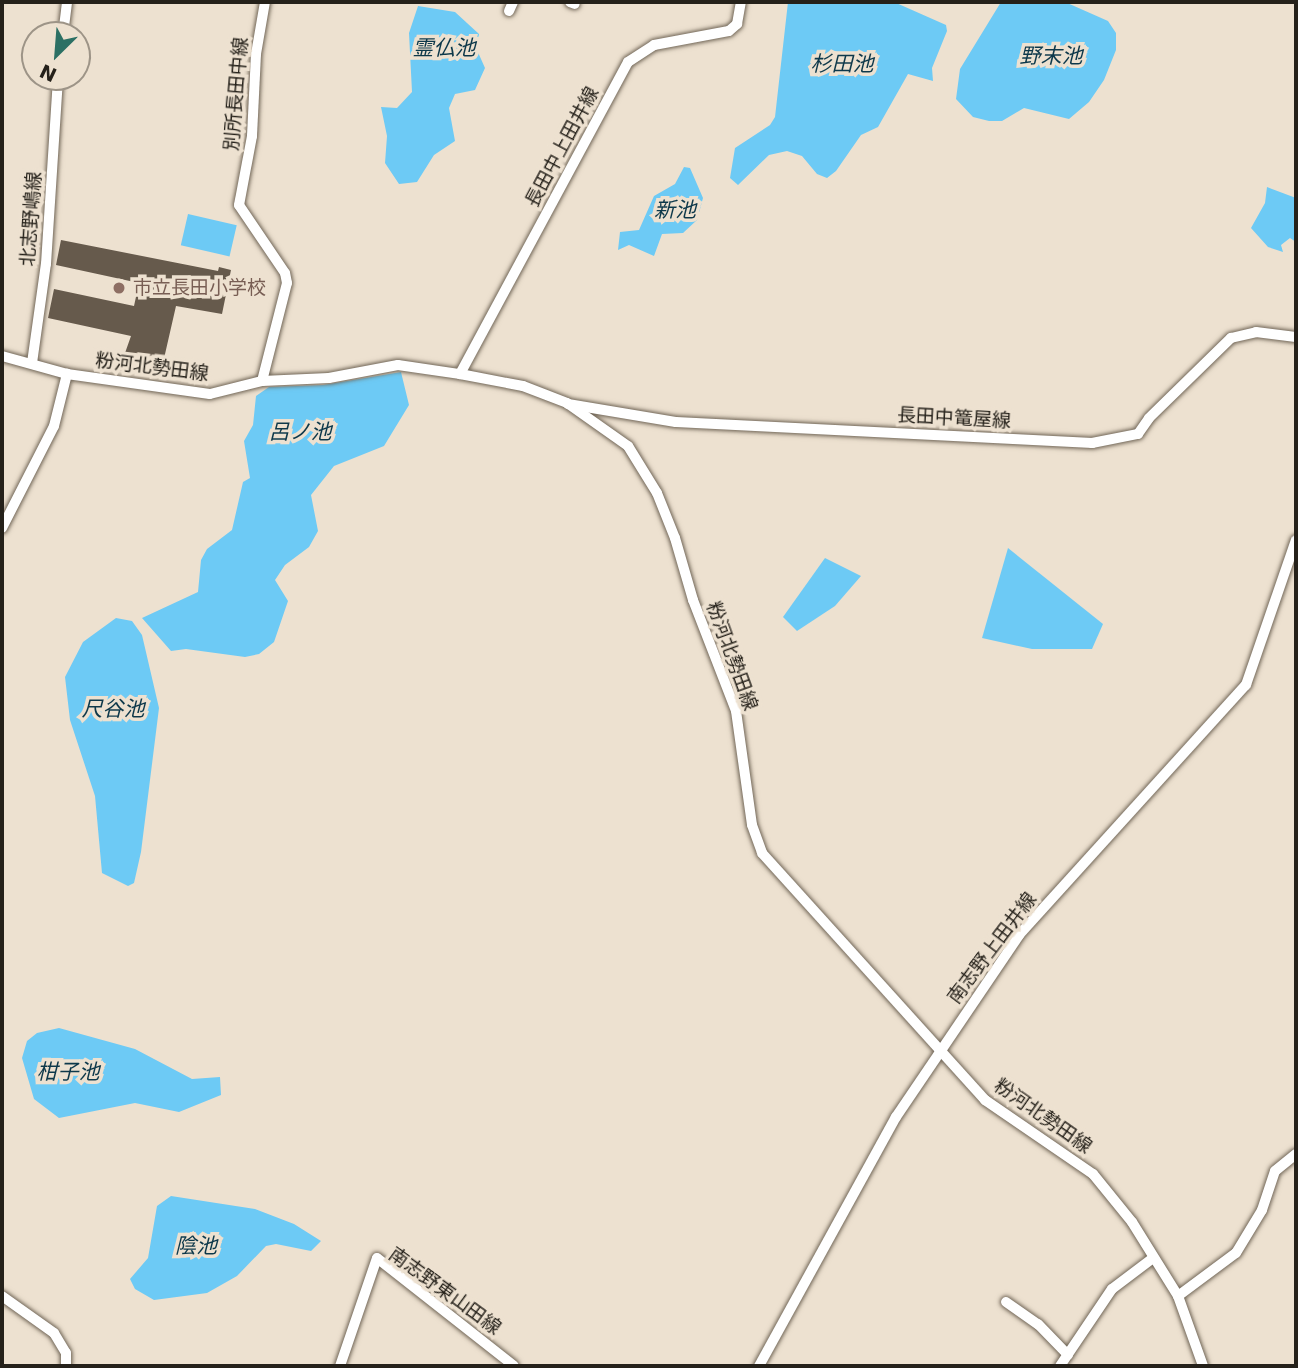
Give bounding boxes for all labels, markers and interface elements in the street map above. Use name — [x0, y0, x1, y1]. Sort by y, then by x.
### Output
north arrow — [21, 21, 91, 91]
water label: 霊仏池 — [413, 35, 475, 61]
street label: 別所長田中線 — [220, 36, 252, 152]
water label: 野末池 — [1020, 43, 1082, 69]
water label: 杉田池 — [811, 51, 873, 77]
text: N — [36, 60, 60, 87]
street label: 長田中上田井線 — [521, 83, 603, 211]
street label: 北志野嶋線 — [16, 171, 46, 267]
water label: 新池 — [654, 197, 696, 223]
place label: 市立長田小学校 — [133, 277, 266, 299]
marker: 市立長田小学校 — [111, 280, 127, 296]
street label: 粉河北勢田線 — [94, 349, 210, 385]
street label: 長田中篭屋線 — [896, 404, 1012, 432]
water label: 呂ノ池 — [269, 419, 331, 445]
street label: 粉河北勢田線 — [702, 599, 762, 713]
water label: 尺谷池 — [82, 696, 144, 722]
street label: 南志野上田井線 — [943, 888, 1041, 1008]
water label: 柑子池 — [37, 1059, 99, 1085]
street label: 粉河北勢田線 — [990, 1074, 1096, 1158]
water label: 陰池 — [175, 1233, 217, 1259]
street label: 南志野東山田線 — [384, 1243, 506, 1339]

